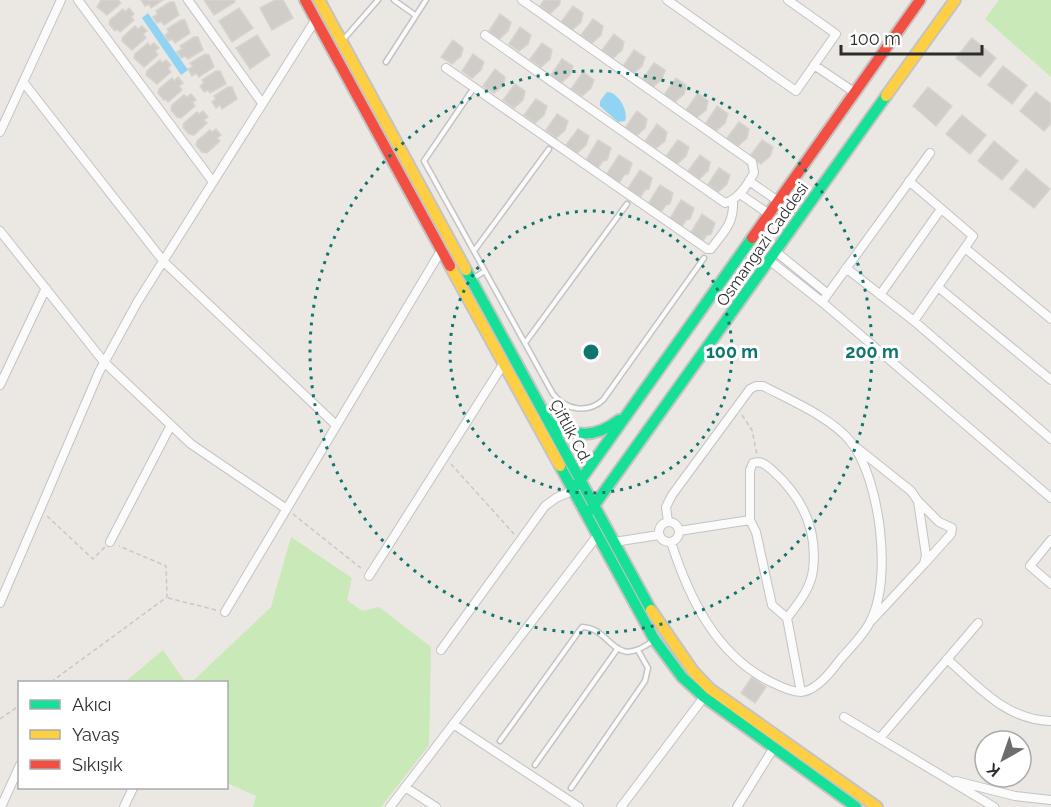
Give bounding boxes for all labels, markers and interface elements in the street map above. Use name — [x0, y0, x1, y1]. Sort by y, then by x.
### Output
scale bar — [841, 18, 982, 56]
text: 100 m — [850, 28, 901, 49]
street label: Osmangazi Caddesi — [713, 179, 812, 310]
text: 100 m — [706, 341, 758, 362]
text: 200 m — [845, 341, 899, 362]
centre of rings — [581, 342, 601, 362]
street label: Çiftlik Cd. — [546, 396, 595, 466]
legend — [18, 681, 228, 789]
text: Akıcı — [72, 694, 111, 715]
text: Yavaş — [72, 724, 120, 745]
north arrow — [973, 729, 1033, 789]
text: Sıkışık — [72, 754, 123, 775]
text: K — [983, 759, 1004, 781]

